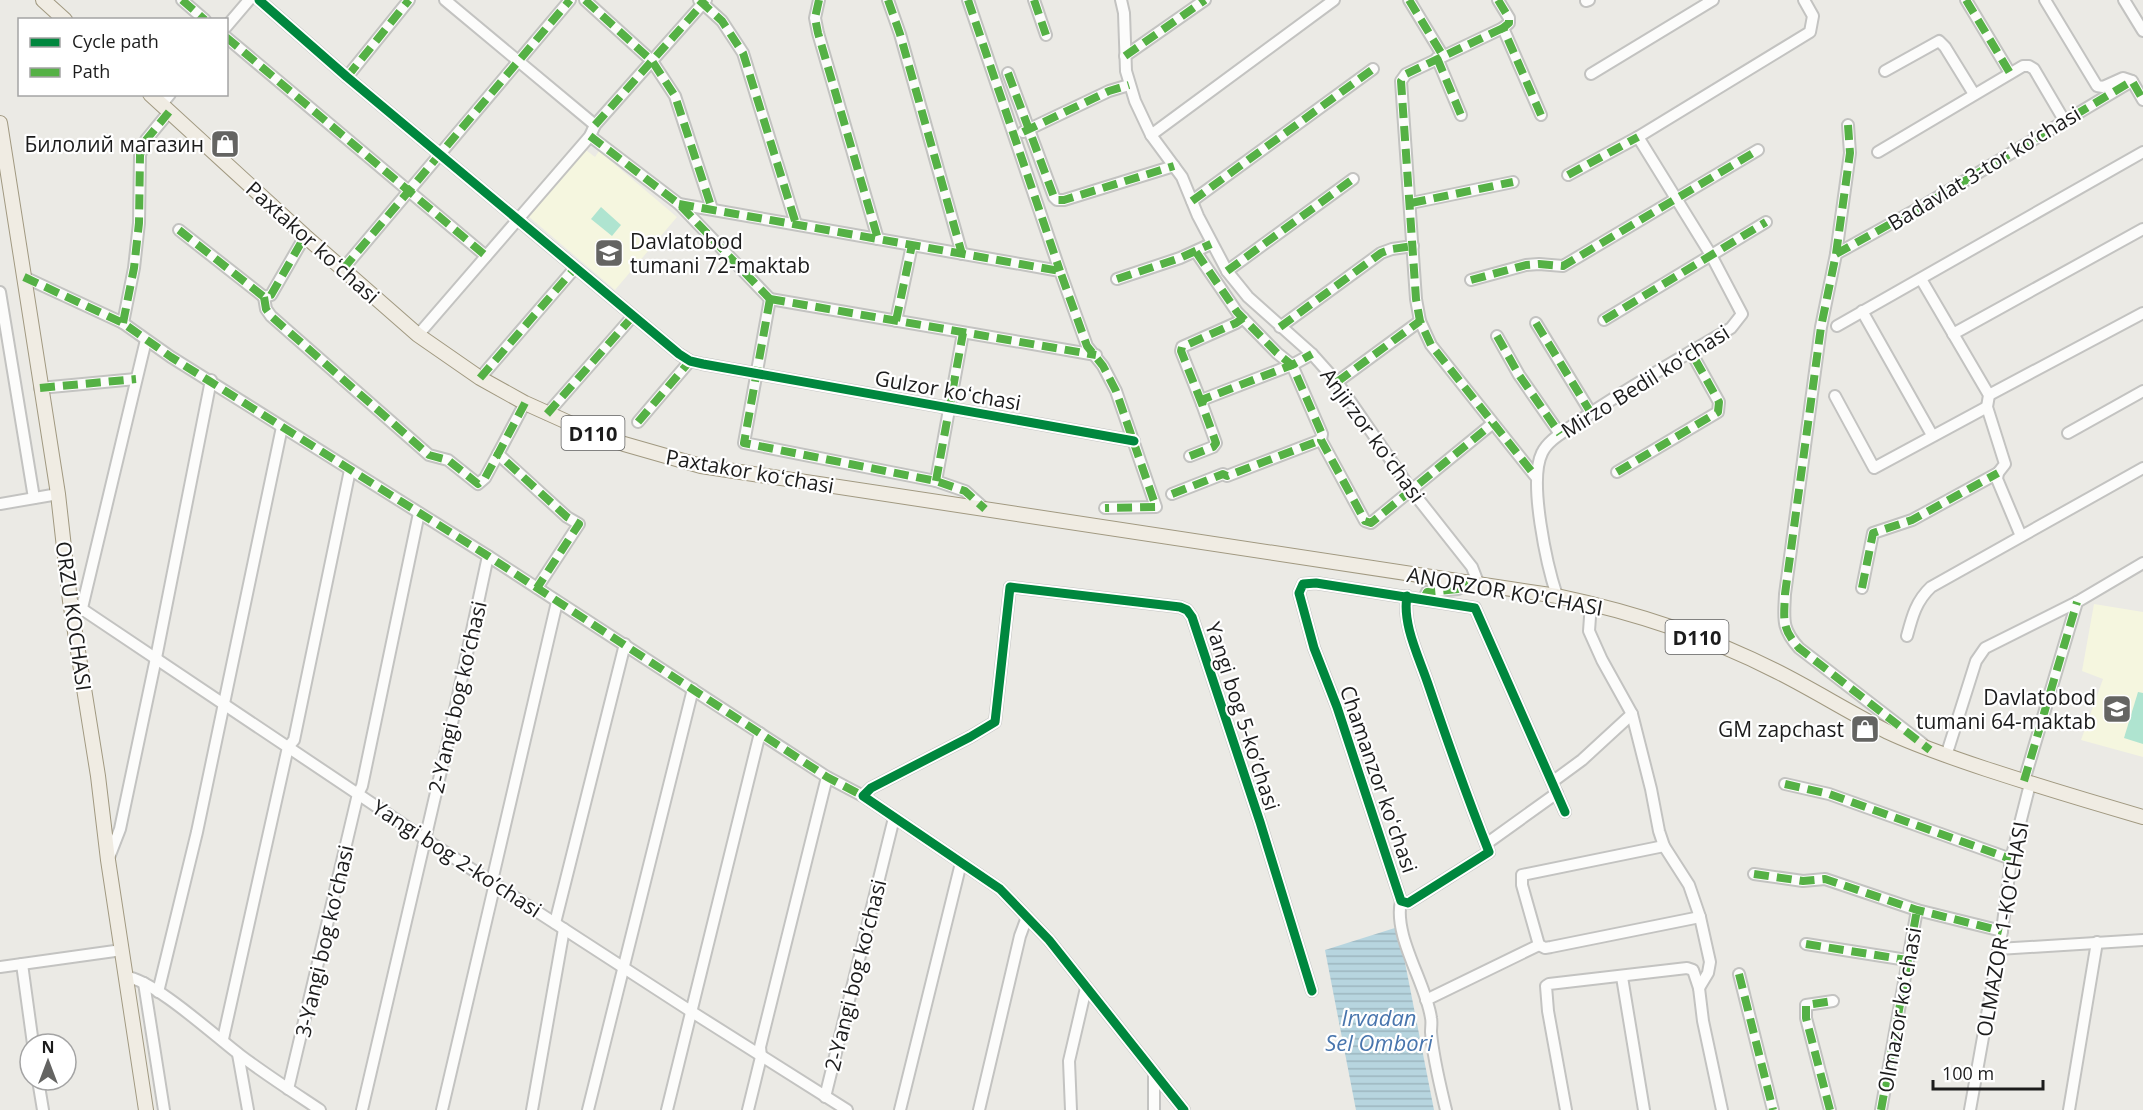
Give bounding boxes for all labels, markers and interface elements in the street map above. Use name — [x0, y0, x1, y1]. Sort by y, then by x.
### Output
legend — [18, 18, 228, 96]
text: Cycle path — [72, 29, 159, 53]
text: Path — [72, 59, 110, 83]
street label: Badavlat 3-tor koʼchasi — [1882, 99, 2086, 237]
shop icon: Билолий магазин — [209, 128, 241, 160]
place label: Билолий магазин — [24, 130, 204, 158]
street label: Paxtakor koʻchasi — [240, 175, 386, 309]
place label: Davlatobod tumani 72-maktab — [630, 227, 810, 279]
school or university icon: Davlatobod tumani 72-maktab — [593, 237, 625, 269]
street label: Mirzo Bedil koʻchasi — [1556, 318, 1734, 444]
street label: Anjirzor koʻchasi — [1315, 362, 1431, 508]
street label: Gulzor koʻchasi — [873, 363, 1023, 417]
road number: D110 — [562, 416, 624, 450]
street label: Paxtakor koʻchasi — [664, 442, 836, 500]
street label: ORZU KOCHASI — [50, 539, 98, 693]
street label: ANORZOR KO'CHASI — [1405, 560, 1605, 622]
street label: 2-Yangi bog koʼchasi — [421, 598, 493, 796]
street label: Yangi bog 5-koʼchasi — [1199, 618, 1287, 814]
road number: D110 — [1666, 620, 1728, 654]
street label: Chamanzor koʻchasi — [1334, 682, 1424, 876]
place label: Davlatobod tumani 64-maktab — [1916, 683, 2096, 735]
school or university icon: Davlatobod tumani 64-maktab — [2101, 693, 2133, 725]
shop icon: GM zapchast — [1849, 713, 1881, 745]
place label: GM zapchast — [1718, 715, 1844, 743]
street label: Yangi bog 2-koʼchasi — [367, 793, 547, 923]
street label: OLMAZOR 1-KO'CHASI — [1969, 819, 2035, 1039]
street label: 3-Yangi bog koʼchasi — [288, 842, 360, 1040]
street label: 2-Yangi bog koʼchasi — [818, 876, 892, 1074]
street label: Olmazor koʻchasi — [1871, 925, 1927, 1095]
water label: Irvadan Sel Ombori — [1325, 1002, 1433, 1057]
north arrow — [18, 1032, 78, 1092]
text: N — [41, 1036, 55, 1058]
scale bar — [1933, 1053, 2042, 1091]
text: 100 m — [1942, 1061, 1994, 1085]

